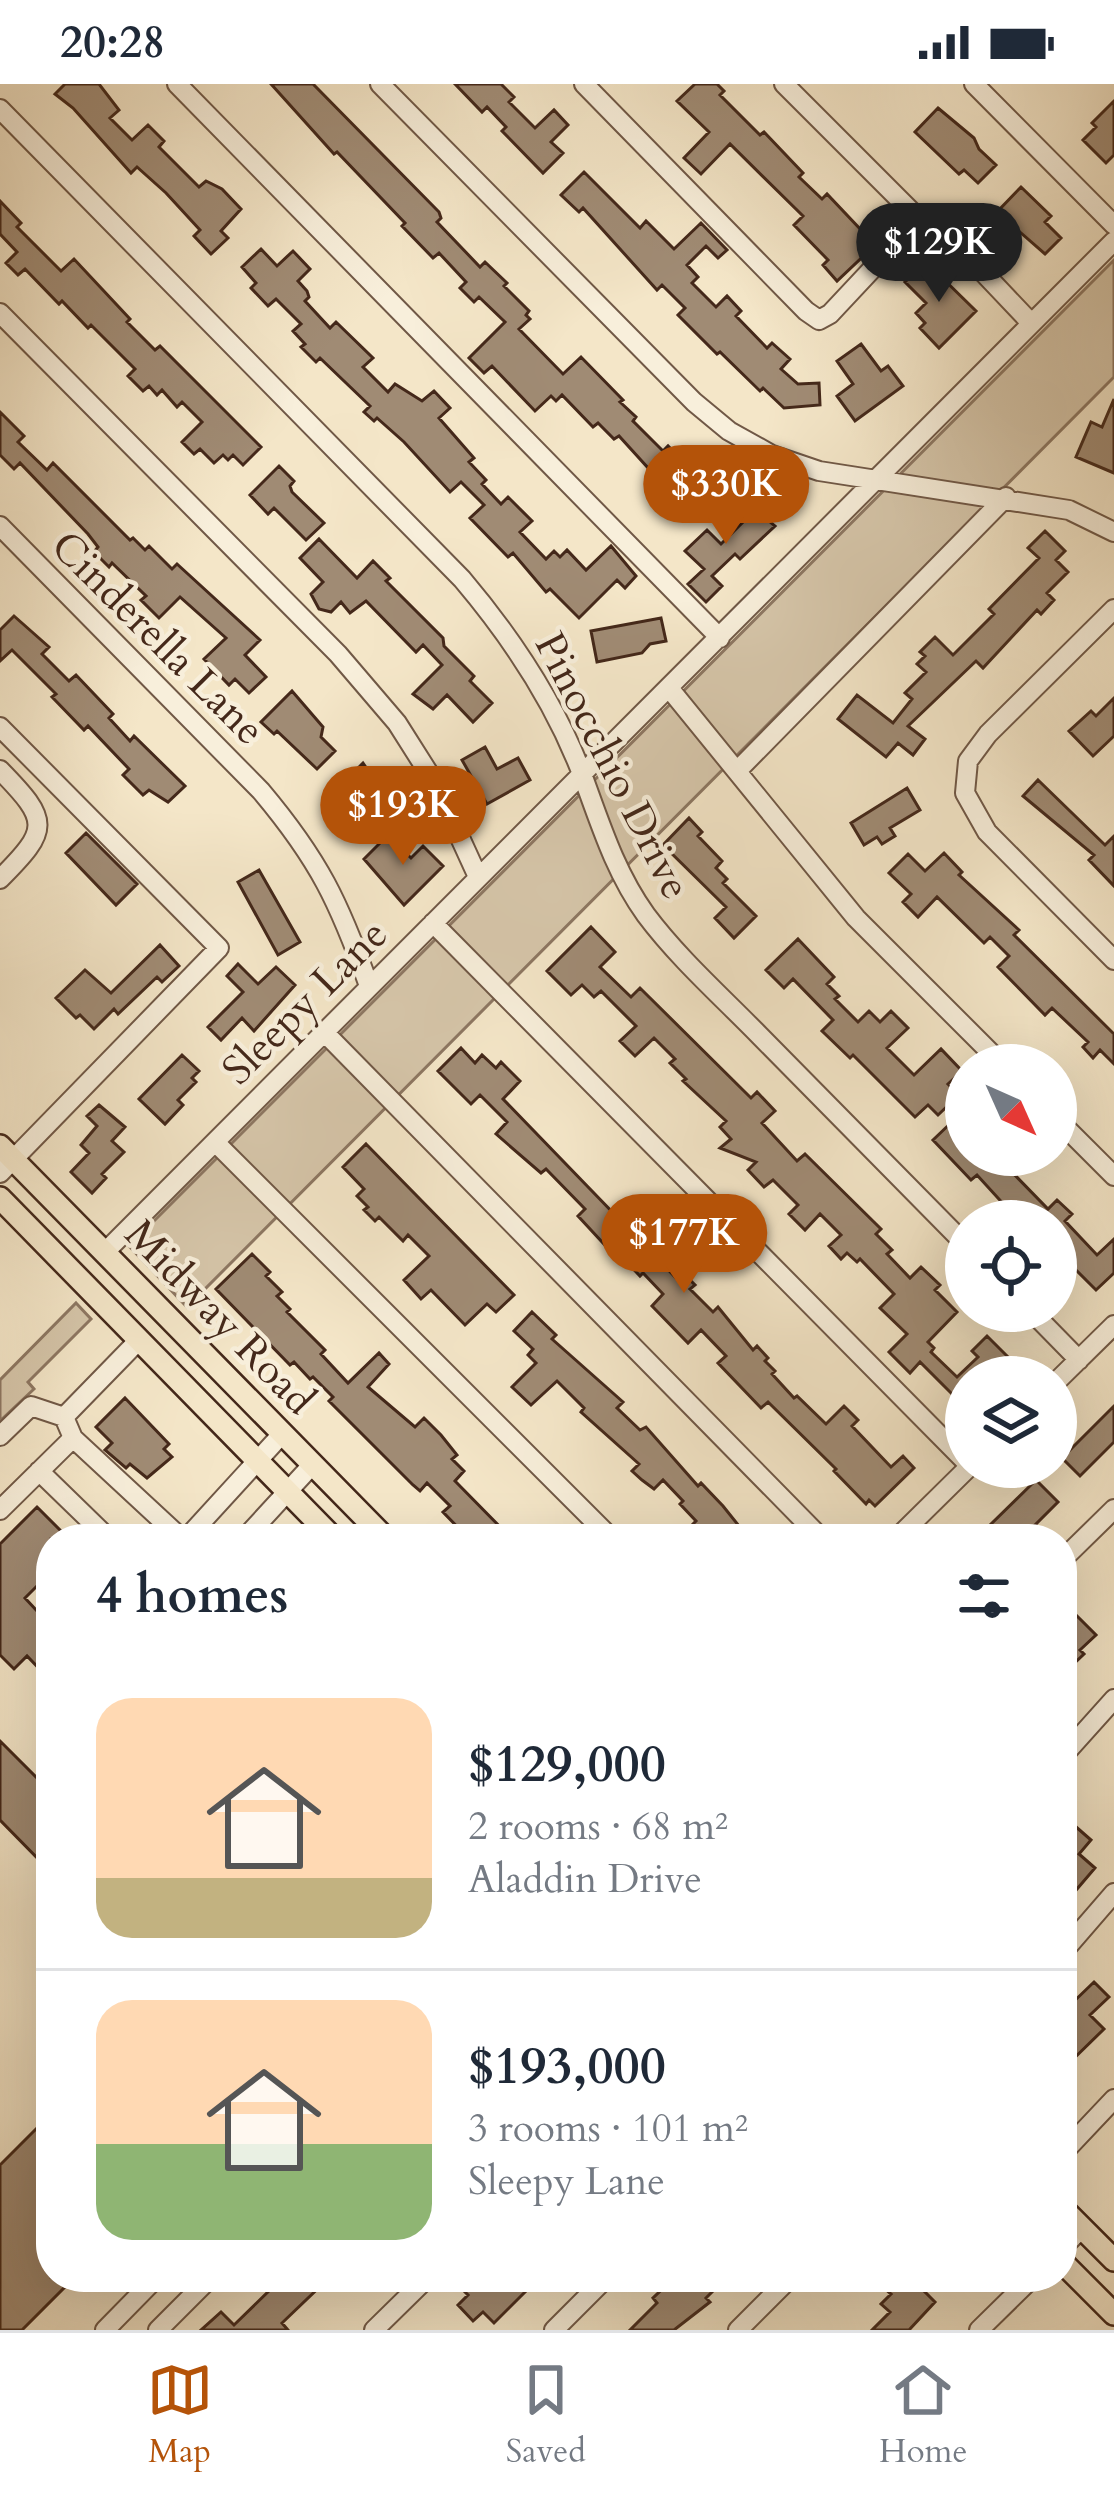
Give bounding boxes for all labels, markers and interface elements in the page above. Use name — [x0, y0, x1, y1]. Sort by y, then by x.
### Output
text: 20:28 — [60, 12, 165, 73]
pin: $129K — [855, 203, 1023, 305]
text: $129K — [883, 215, 995, 268]
pin: $330K — [642, 445, 810, 547]
text: $330K — [670, 457, 782, 510]
street label: Cinderella Lane — [38, 519, 277, 758]
street label: Pinocchio Drive — [521, 623, 704, 909]
pin: $193K — [319, 766, 487, 868]
text: $193K — [347, 778, 459, 831]
street label: Sleepy Lane — [210, 907, 400, 1097]
north arrow — [945, 1044, 1077, 1176]
map controls — [945, 1044, 1077, 1488]
pin: $177K — [600, 1194, 768, 1296]
button: locate — [945, 1200, 1077, 1332]
text: $177K — [628, 1206, 740, 1259]
street label: Midway Road — [112, 1207, 328, 1427]
button: layers — [945, 1356, 1077, 1488]
text: 4 homes — [96, 1561, 288, 1631]
icon: filters — [951, 1563, 1017, 1629]
text: $129,000 — [468, 1730, 666, 1800]
icon: home — [192, 1746, 336, 1890]
text: 2 rooms · 68 m² — [468, 1800, 728, 1853]
text: Aladdin Drive — [468, 1853, 702, 1906]
text: $193,000 — [468, 2032, 666, 2102]
icon: home — [192, 2048, 336, 2192]
text: 3 rooms · 101 m² — [468, 2102, 748, 2155]
text: Sleepy Lane — [468, 2155, 665, 2208]
tab: Map — [147, 2357, 213, 2474]
tab: Saved — [506, 2357, 586, 2474]
tab: Home — [879, 2357, 967, 2474]

